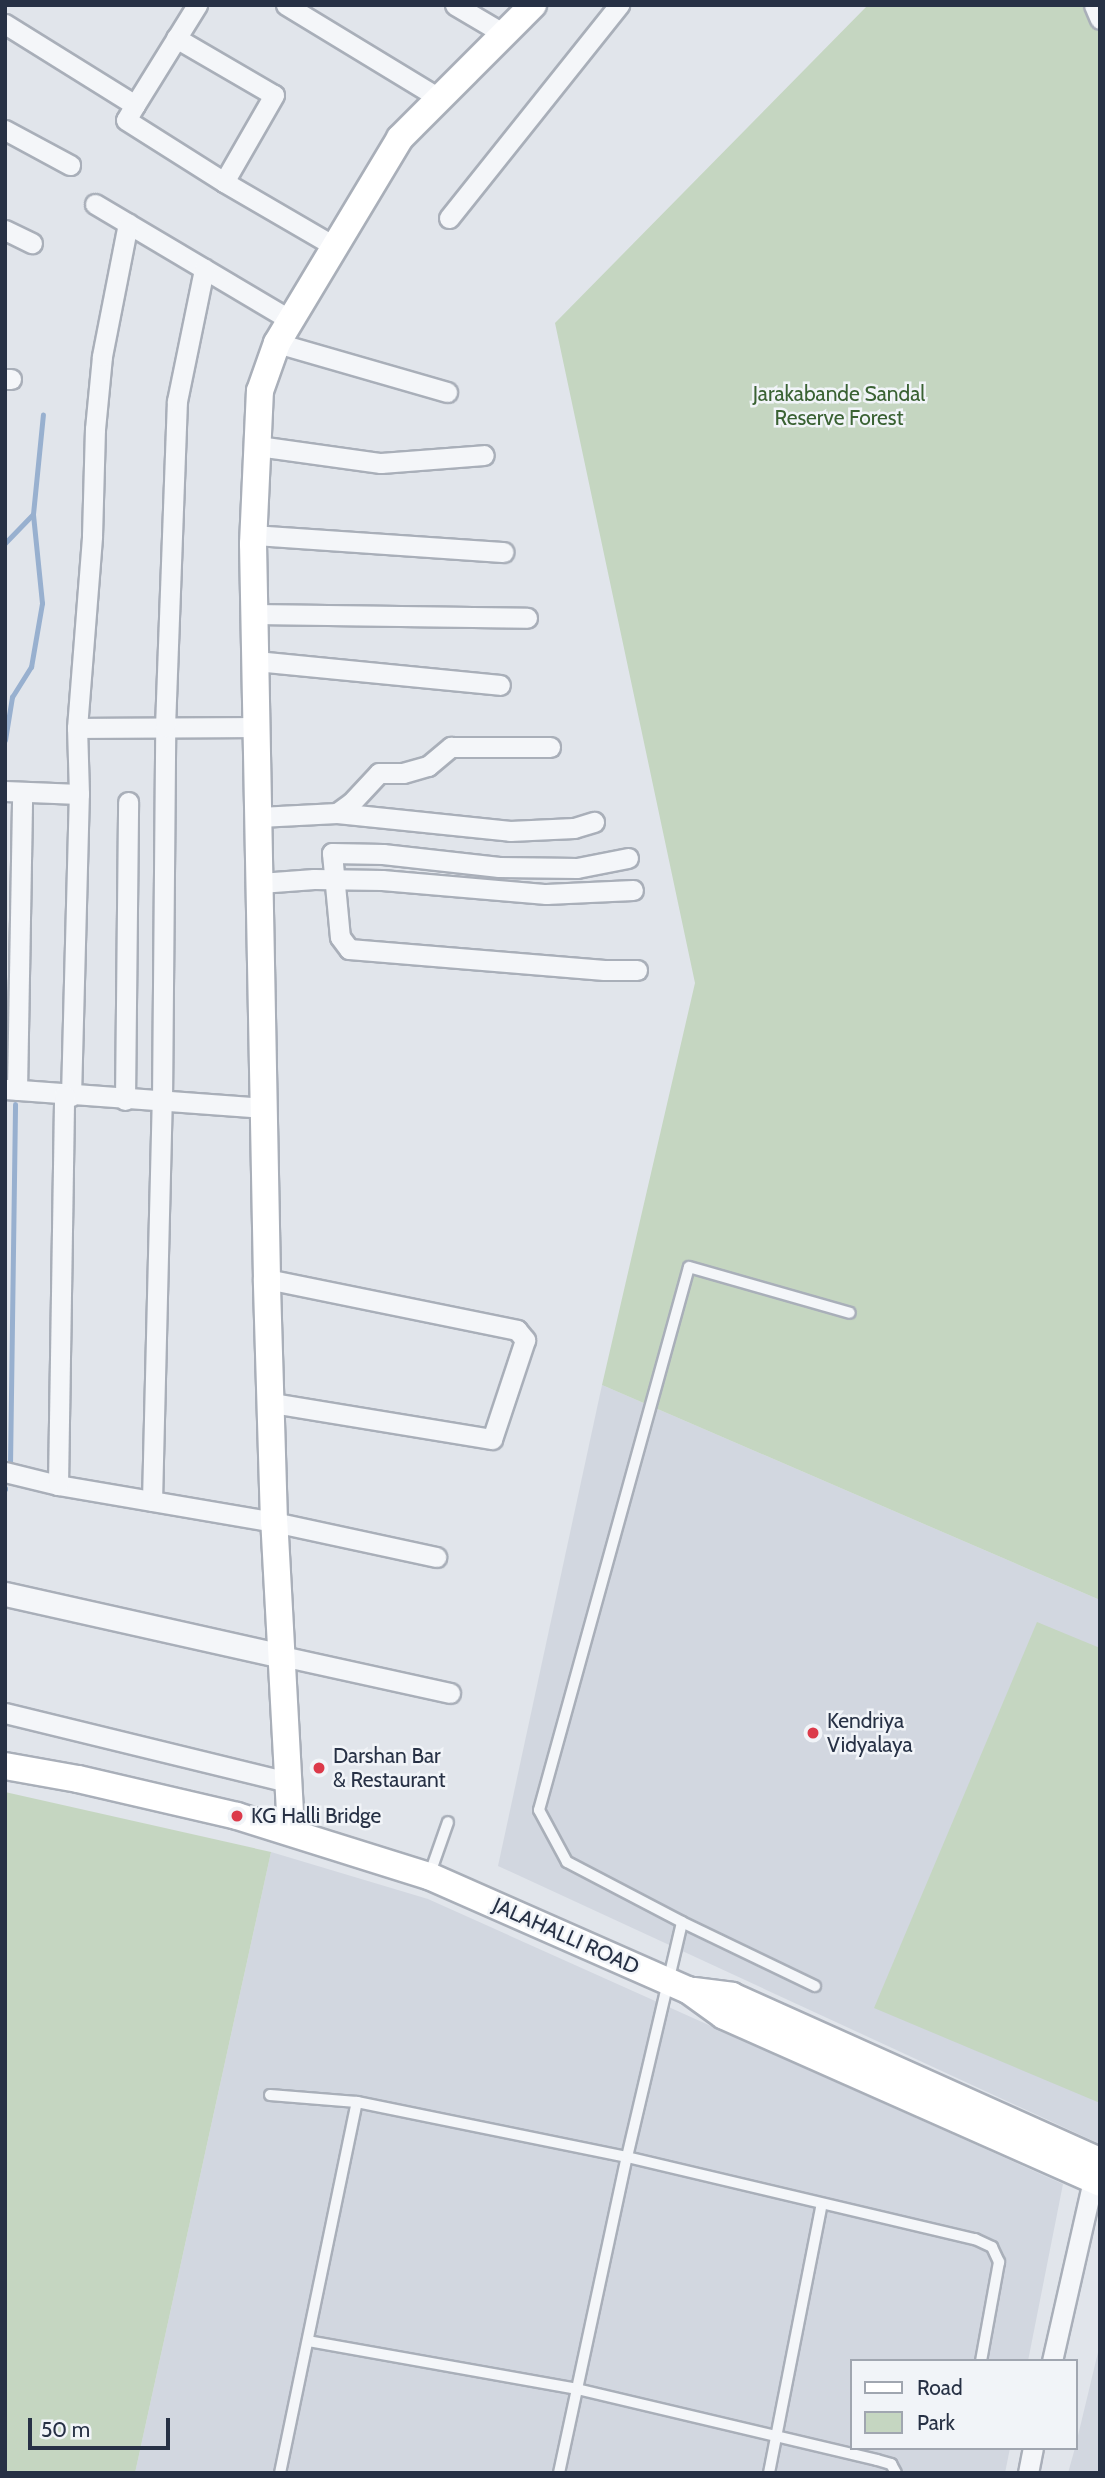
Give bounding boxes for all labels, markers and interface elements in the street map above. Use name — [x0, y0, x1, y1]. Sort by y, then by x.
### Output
park label: Jarakabande Sandal Reserve Forest — [753, 381, 925, 431]
place label: Kendriya Vidyalaya — [827, 1708, 913, 1758]
marker: Kendriya Vidyalaya — [805, 1725, 821, 1741]
place label: Darshan Bar & Restaurant — [333, 1743, 446, 1793]
marker: Darshan Bar & Restaurant — [311, 1760, 327, 1776]
place label: KG Halli Bridge — [251, 1803, 381, 1829]
marker: KG Halli Bridge — [229, 1808, 245, 1824]
street label: JALAHALLI ROAD — [489, 1892, 643, 1980]
legend — [850, 2359, 1077, 2450]
text: Road — [917, 2375, 963, 2400]
scale bar — [32, 2404, 173, 2448]
text: Park — [917, 2410, 955, 2435]
text: 50 m — [41, 2417, 90, 2442]

